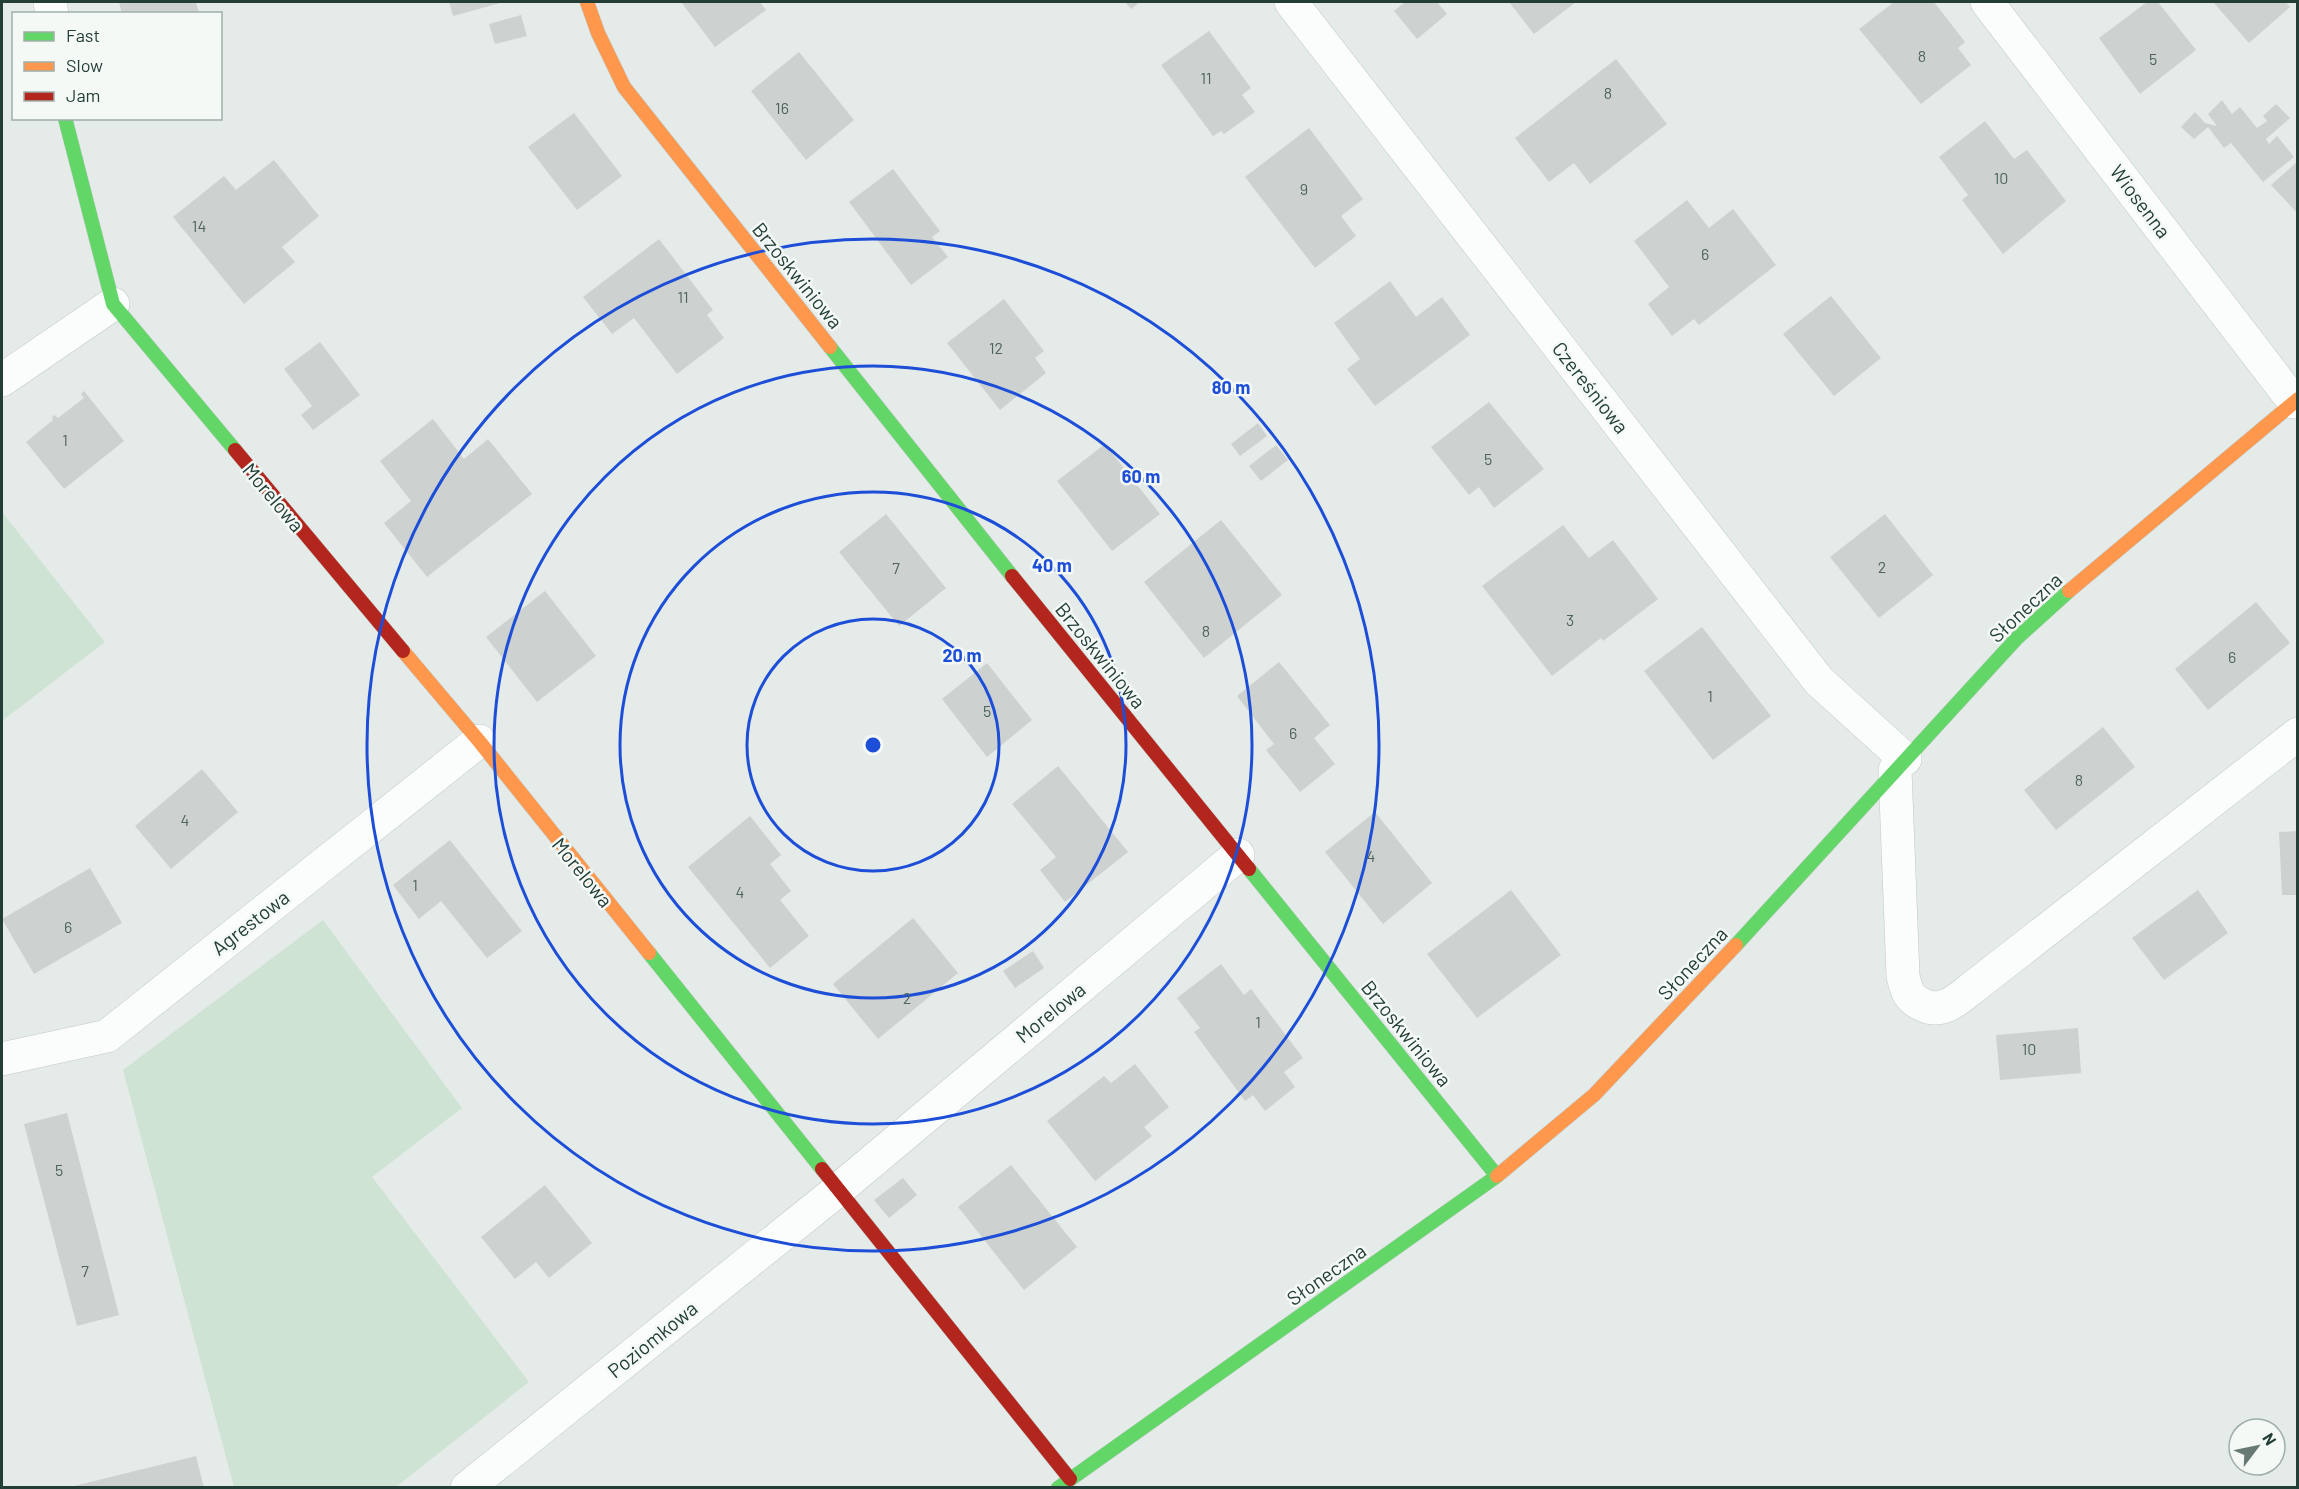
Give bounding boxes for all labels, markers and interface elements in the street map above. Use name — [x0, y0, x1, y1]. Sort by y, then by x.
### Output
legend — [12, 12, 222, 120]
text: Fast — [66, 24, 100, 46]
house number: 8 — [1918, 46, 1926, 65]
house number: 5 — [2149, 49, 2157, 68]
text: Slow — [66, 54, 103, 76]
house number: 11 — [1200, 68, 1212, 87]
house number: 8 — [1604, 83, 1612, 102]
text: Jam — [66, 84, 100, 106]
house number: 16 — [775, 98, 789, 117]
street label: Wiosenna — [2106, 160, 2176, 242]
house number: 10 — [1994, 168, 2008, 187]
house number: 9 — [1300, 179, 1308, 198]
house number: 14 — [192, 216, 206, 235]
street label: Brzoskwiniowa — [748, 217, 848, 333]
house number: 6 — [1701, 244, 1709, 263]
house number: 11 — [677, 287, 689, 306]
street label: Czereśniowa — [1548, 336, 1634, 438]
house number: 12 — [989, 338, 1003, 357]
text: 80 m — [1212, 376, 1250, 398]
house number: 1 — [62, 430, 68, 449]
house number: 5 — [1484, 449, 1492, 468]
street label: Morelowa — [238, 458, 310, 536]
text: 60 m — [1122, 465, 1160, 487]
text: 40 m — [1032, 554, 1072, 576]
house number: 2 — [1878, 557, 1886, 576]
house number: 7 — [892, 558, 900, 577]
street label: Słoneczna — [1984, 567, 2066, 647]
street label: Brzoskwiniowa — [1051, 597, 1151, 713]
house number: 3 — [1566, 610, 1574, 629]
house number: 8 — [1202, 621, 1210, 640]
text: 20 m — [943, 644, 981, 666]
house number: 6 — [2228, 647, 2236, 666]
house number: 1 — [1707, 686, 1713, 705]
house number: 5 — [983, 701, 991, 720]
house number: 6 — [1289, 723, 1297, 742]
centre of rings — [863, 735, 883, 755]
house number: 8 — [2075, 770, 2083, 789]
house number: 4 — [181, 810, 189, 829]
street label: Morelowa — [548, 832, 618, 912]
house number: 4 — [1367, 846, 1375, 865]
house number: 1 — [412, 875, 418, 894]
house number: 4 — [736, 882, 744, 901]
street label: Agrestowa — [207, 884, 293, 960]
house number: 6 — [64, 917, 72, 936]
street label: Słoneczna — [1652, 922, 1732, 1004]
street label: Brzoskwiniowa — [1357, 975, 1457, 1091]
street label: Morelowa — [1010, 977, 1090, 1047]
house number: 2 — [903, 988, 911, 1007]
house number: 1 — [1255, 1012, 1261, 1031]
house number: 10 — [2022, 1039, 2036, 1058]
house number: 5 — [55, 1160, 63, 1179]
street label: Słoneczna — [1282, 1238, 1370, 1310]
house number: 7 — [81, 1261, 89, 1280]
street label: Poziomkowa — [602, 1296, 702, 1382]
north arrow — [2227, 1417, 2287, 1477]
text: N — [2259, 1429, 2281, 1448]

